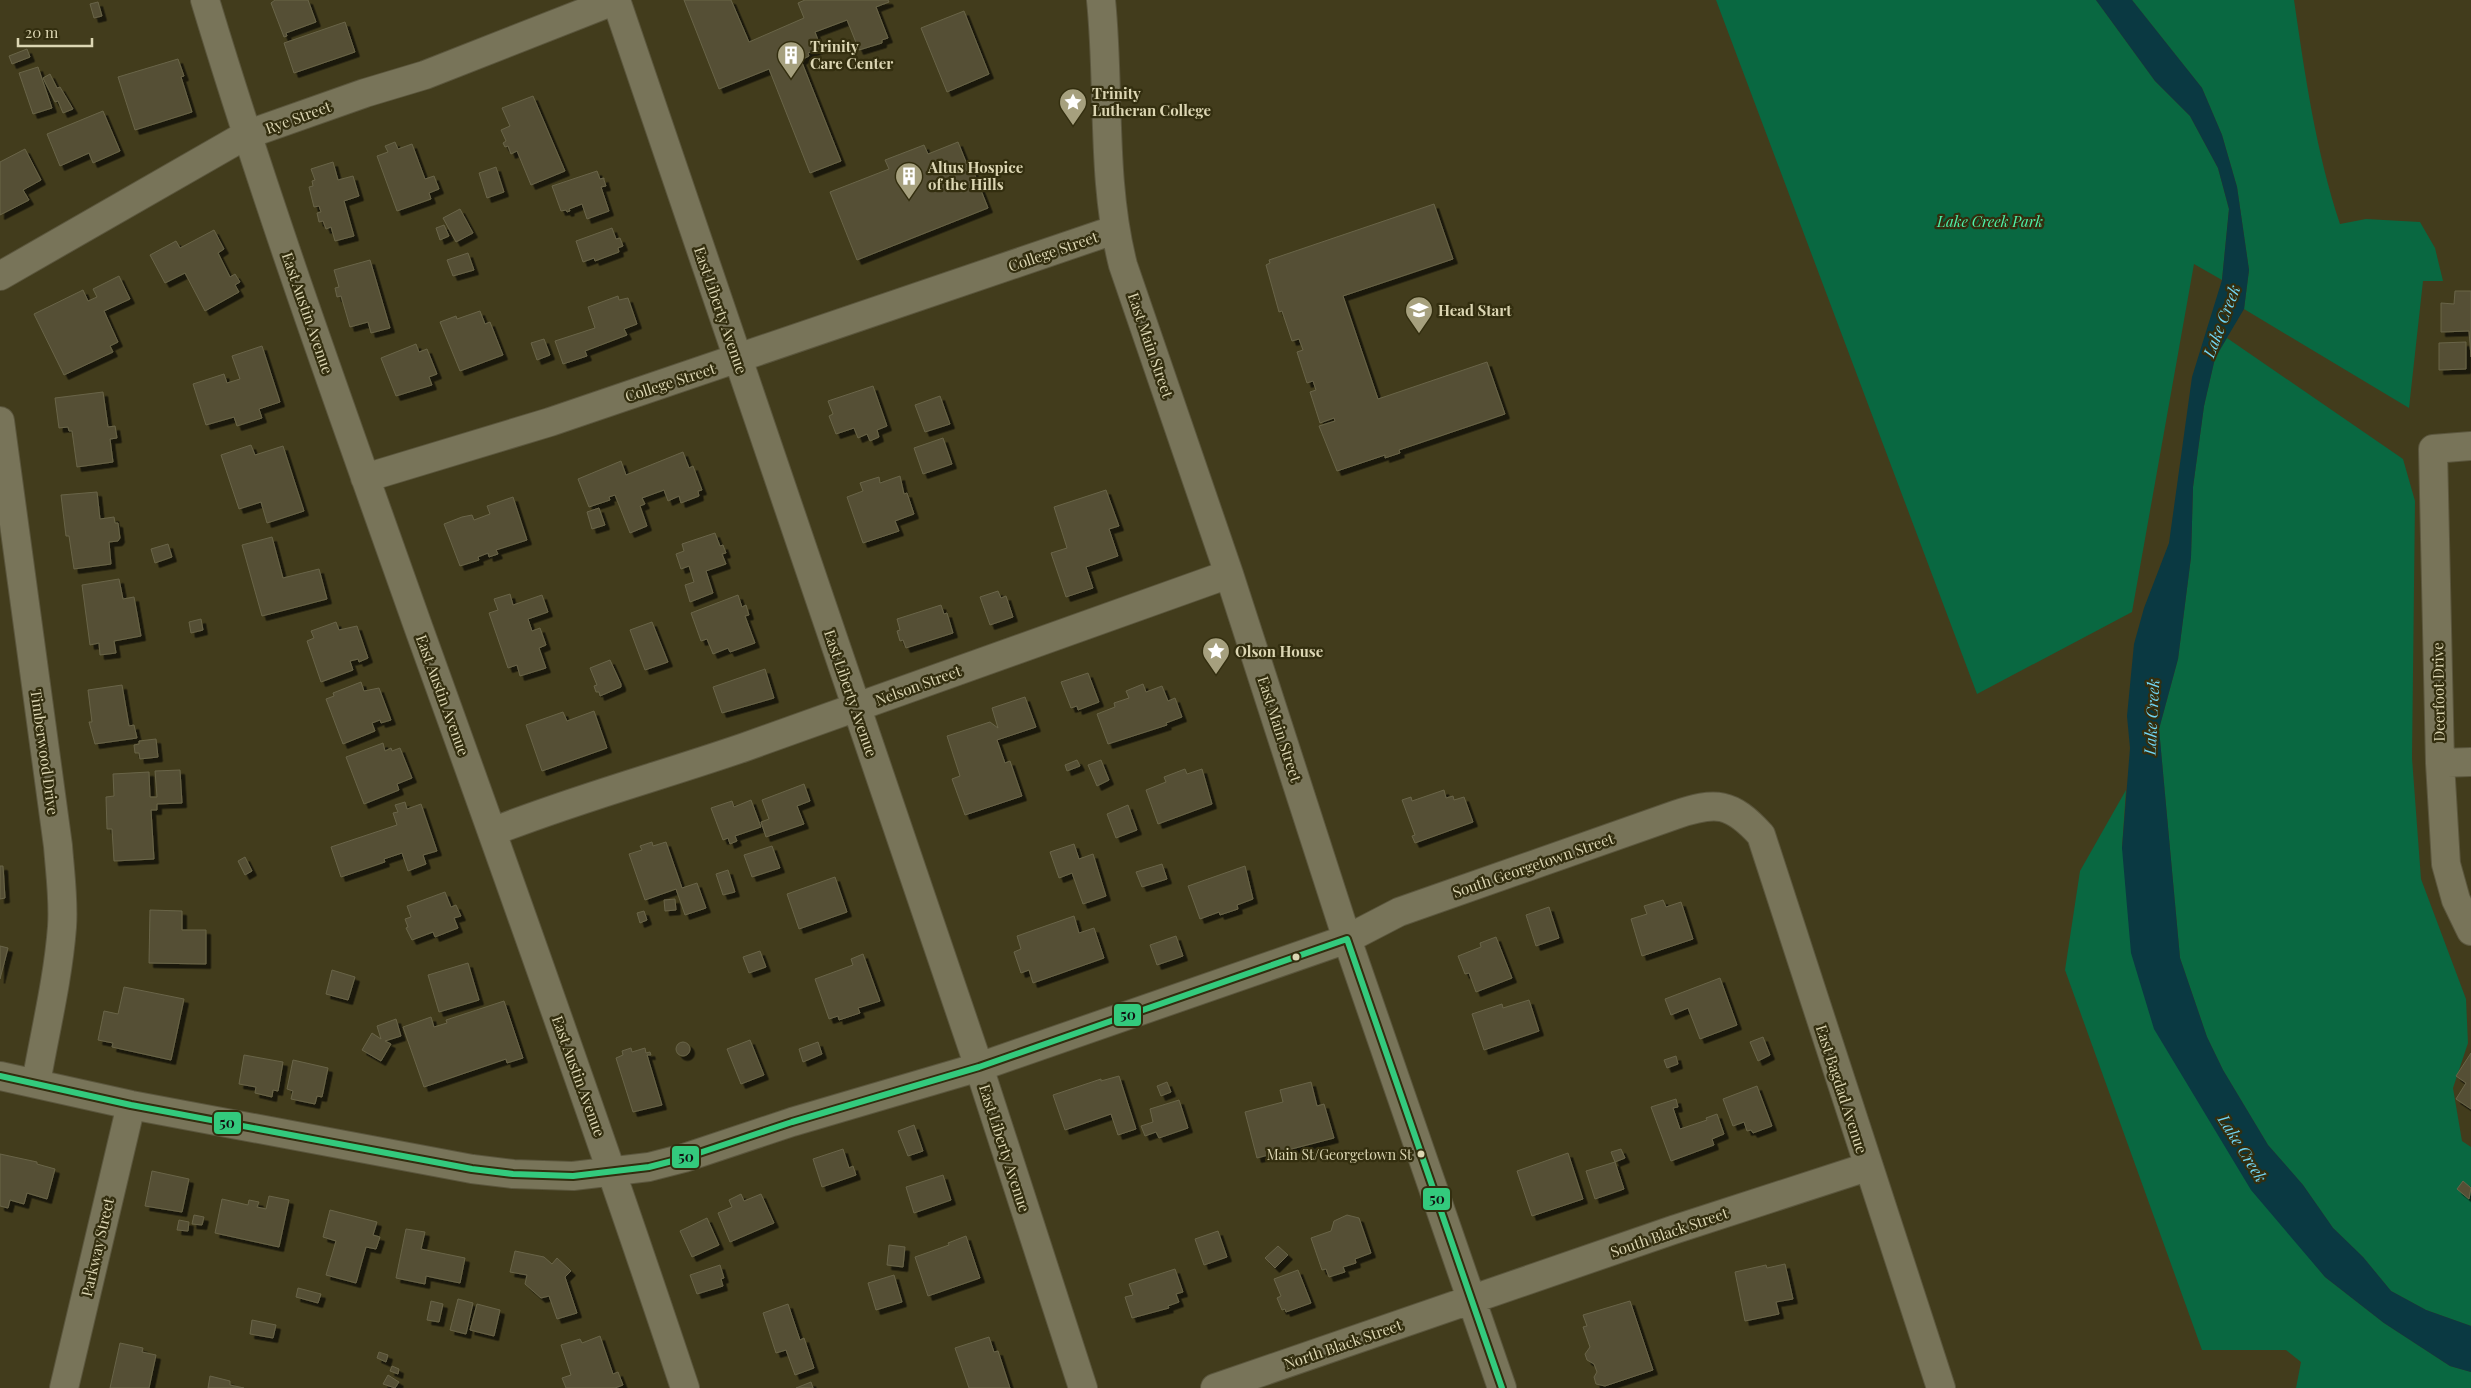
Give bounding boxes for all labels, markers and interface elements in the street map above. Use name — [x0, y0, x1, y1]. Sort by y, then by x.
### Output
scale bar — [18, 15, 91, 47]
text: 20 m — [25, 22, 59, 42]
place label: Trinity Care Center — [810, 36, 893, 73]
building icon: Trinity Care Center — [776, 40, 806, 79]
place label: Trinity Lutheran College — [1092, 83, 1211, 120]
place icon: Trinity Lutheran College — [1058, 87, 1088, 126]
street label: Rye Street — [262, 96, 334, 138]
place label: Altus Hospice of the Hills — [927, 157, 1024, 194]
building icon: Altus Hospice of the Hills — [894, 161, 924, 200]
park label: Lake Creek Park — [1936, 211, 2043, 231]
street label: College Street — [1005, 226, 1101, 276]
street label: East Liberty Avenue — [690, 244, 752, 376]
street label: East Austin Avenue — [278, 250, 338, 376]
water label: Lake Creek — [2197, 282, 2244, 361]
street label: East Main Street — [1124, 290, 1179, 401]
school or university icon: Head Start — [1404, 295, 1434, 334]
place label: Head Start — [1438, 300, 1512, 320]
street label: College Street — [622, 358, 718, 406]
street label: East Liberty Avenue — [820, 627, 882, 759]
street label: East Austin Avenue — [412, 632, 474, 758]
place icon: Olson House — [1201, 636, 1231, 675]
place label: Olson House — [1235, 641, 1324, 661]
street label: Deerfoot Drive — [2427, 642, 2449, 742]
street label: Nelson Street — [872, 660, 964, 710]
street label: East Main Street — [1254, 674, 1307, 785]
water label: Lake Creek — [2138, 678, 2163, 757]
street label: Timberwood Drive — [26, 688, 64, 816]
street label: South Georgetown Street — [1450, 828, 1617, 902]
unlabelled marker — [1291, 952, 1301, 962]
line badge: 50 — [1113, 1003, 1142, 1027]
text: 50 — [1120, 1005, 1136, 1024]
street label: East Austin Avenue — [548, 1013, 610, 1139]
street label: East Bagdad Avenue — [1812, 1022, 1872, 1156]
street label: East Liberty Avenue — [975, 1082, 1035, 1214]
water label: Lake Creek — [2213, 1109, 2272, 1186]
line badge: 50 — [213, 1111, 242, 1135]
text: 50 — [219, 1113, 235, 1132]
line badge: 50 — [671, 1145, 700, 1169]
place label: Main St/Georgetown St — [1266, 1145, 1413, 1164]
text: 50 — [678, 1147, 694, 1166]
marker: Main St/Georgetown St — [1416, 1149, 1426, 1159]
line badge: 50 — [1422, 1187, 1451, 1211]
text: 50 — [1429, 1189, 1445, 1208]
street label: Parkway Street — [76, 1195, 118, 1298]
street label: South Black Street — [1607, 1202, 1731, 1262]
street label: North Black Street — [1281, 1314, 1405, 1374]

